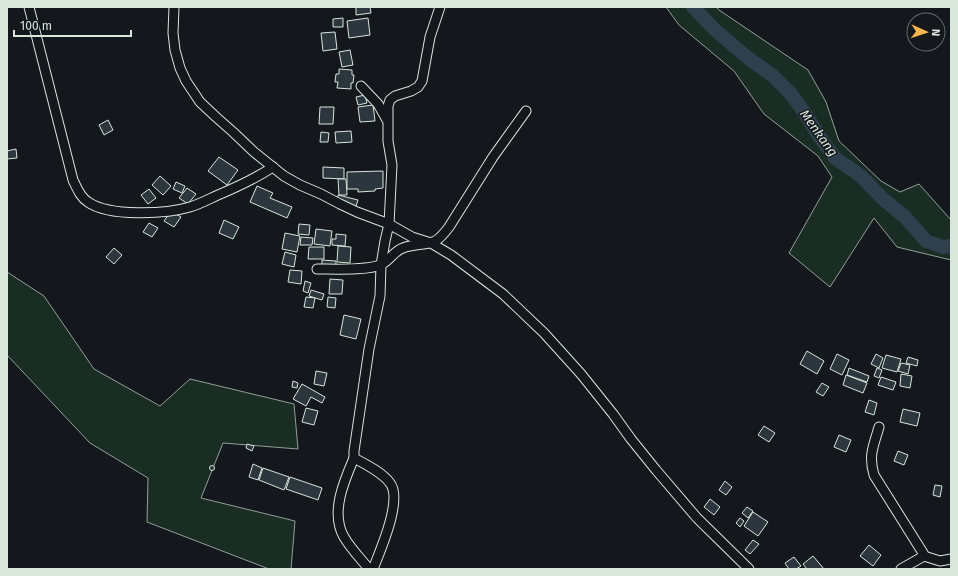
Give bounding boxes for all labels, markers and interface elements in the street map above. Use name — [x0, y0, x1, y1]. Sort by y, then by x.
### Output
scale bar — [14, 12, 131, 38]
north arrow — [906, 12, 946, 52]
text: 100 m — [20, 19, 52, 33]
text: N — [929, 29, 942, 36]
water label: Menkang — [797, 107, 841, 159]

